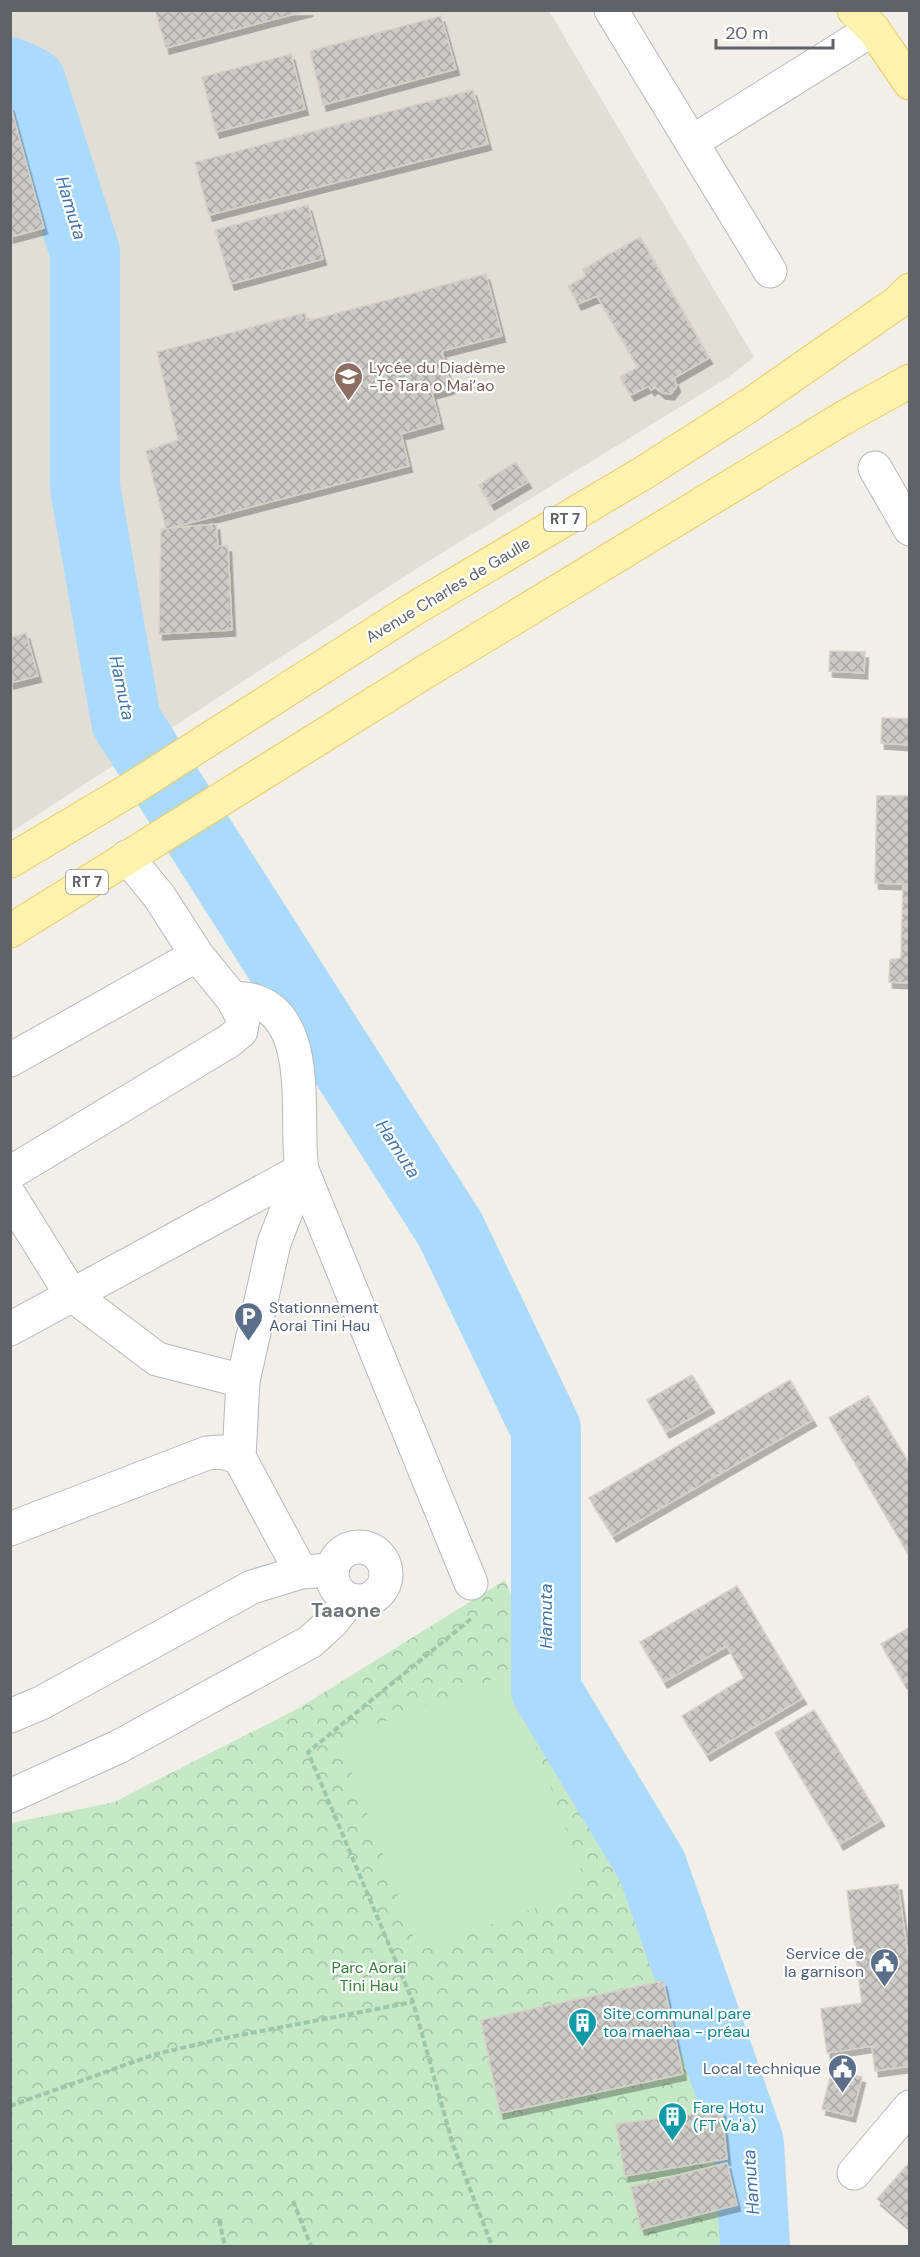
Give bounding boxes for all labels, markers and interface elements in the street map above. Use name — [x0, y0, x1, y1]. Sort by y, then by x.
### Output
scale bar — [716, 12, 833, 50]
text: 20 m — [725, 21, 768, 45]
water label: Hamuta — [50, 173, 92, 243]
place label: Lycée du Diadème -Te Tara o Mai’ao — [369, 357, 506, 396]
school or university icon: Lycée du Diadème -Te Tara o Mai’ao — [332, 360, 364, 402]
road number: RT 7 — [544, 507, 586, 531]
street label: Avenue Charles de Gaulle — [362, 532, 534, 648]
water label: Hamuta — [103, 654, 141, 723]
road number: RT 7 — [66, 870, 108, 894]
water label: Hamuta — [370, 1115, 426, 1183]
place label: Stationnement Aorai Tini Hau — [269, 1297, 379, 1336]
parking icon: Stationnement Aorai Tini Hau — [232, 1300, 264, 1342]
water label: Hamuta — [534, 1583, 558, 1649]
district label: Taaone — [311, 1597, 381, 1623]
place label: Service de la garnison — [784, 1943, 864, 1982]
public building icon: Service de la garnison — [869, 1946, 901, 1988]
park label: Parc Aorai Tini Hau — [332, 1957, 406, 1996]
place label: Site communal pare toa maehaa - préau — [603, 2003, 751, 2042]
building icon: Site communal pare toa maehaa - préau — [566, 2006, 598, 2048]
public building icon: Local technique — [826, 2052, 858, 2094]
place label: Local technique — [703, 2058, 821, 2079]
place label: Fare Hotu (FT Va'a) — [693, 2097, 764, 2136]
building icon: Fare Hotu (FT Va'a) — [656, 2100, 688, 2142]
water label: Hamuta — [737, 2149, 765, 2215]

